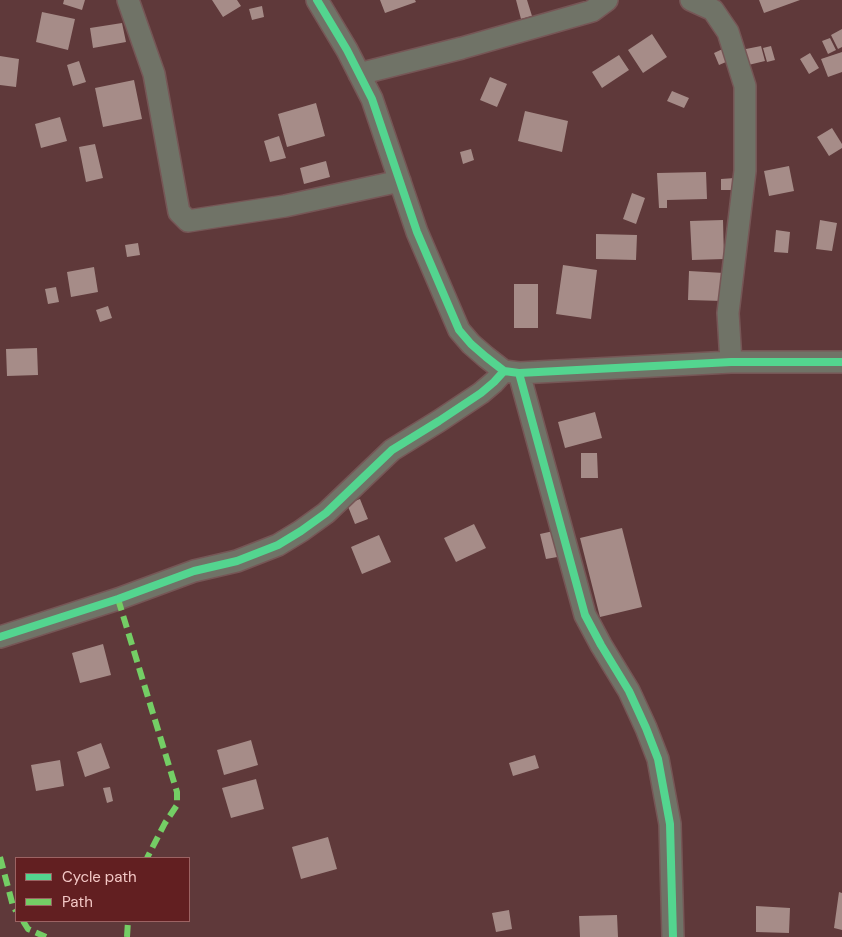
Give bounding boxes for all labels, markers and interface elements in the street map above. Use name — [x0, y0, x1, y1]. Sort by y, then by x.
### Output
legend — [15, 857, 190, 922]
text: Cycle path — [62, 867, 137, 887]
text: Path — [62, 892, 93, 912]

